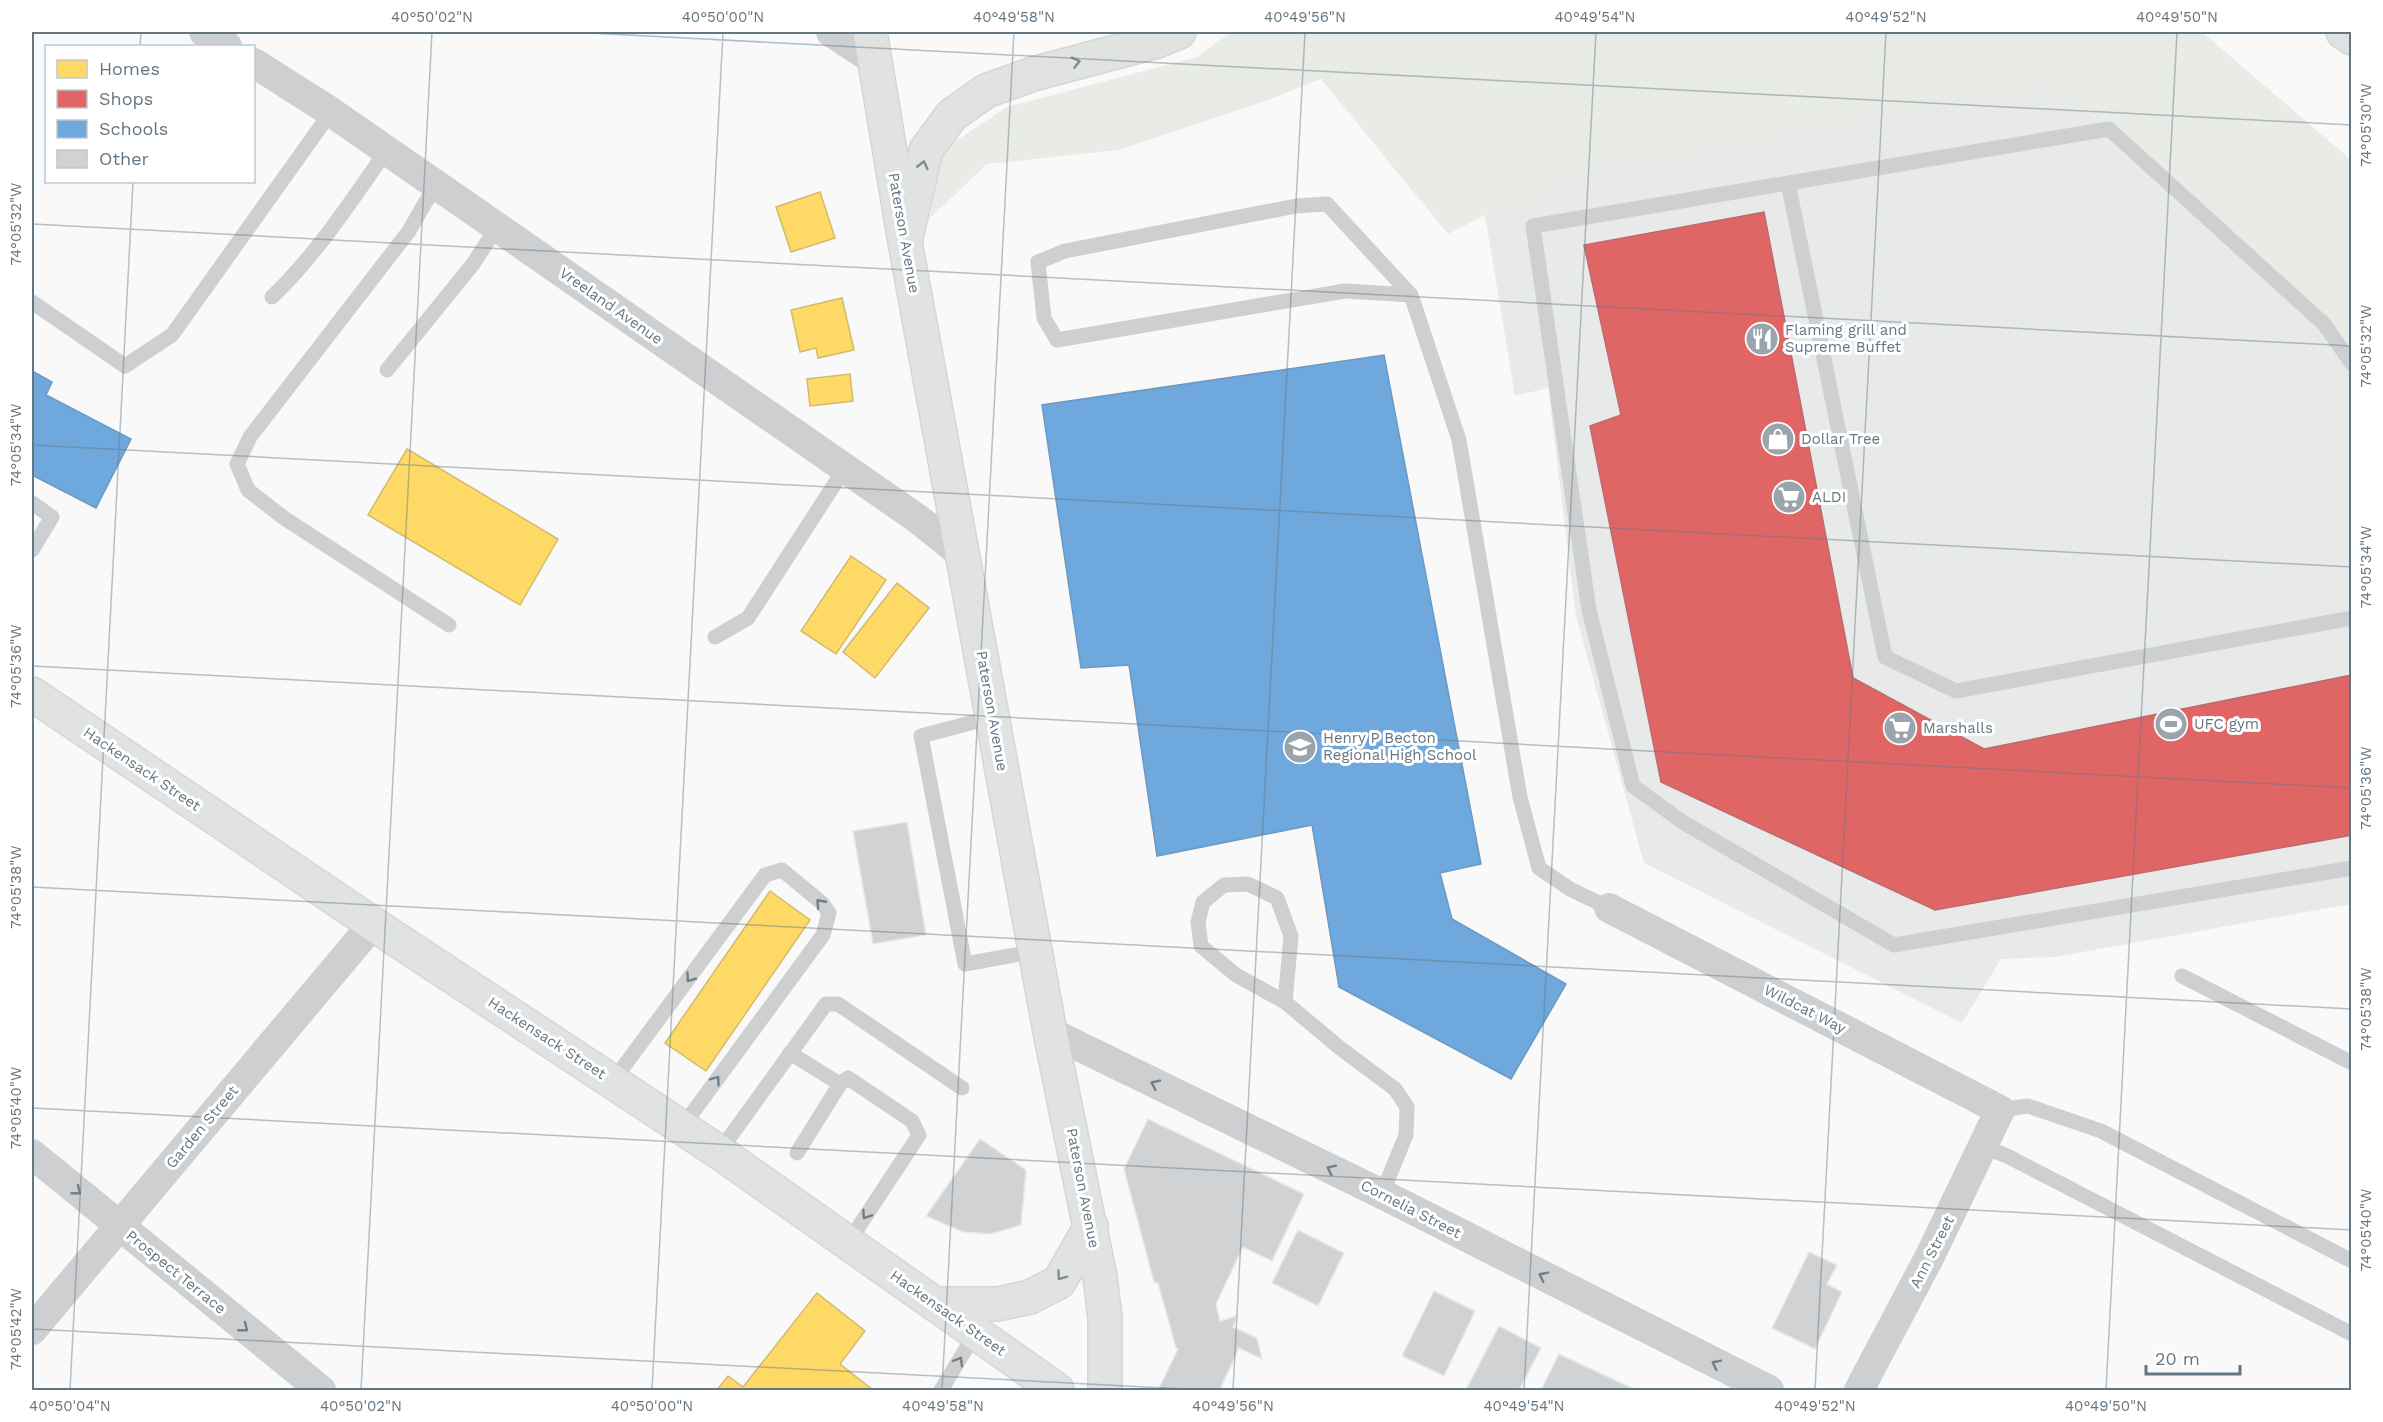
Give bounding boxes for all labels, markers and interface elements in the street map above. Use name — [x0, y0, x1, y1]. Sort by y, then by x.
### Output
text: 40°50'02"N — [391, 8, 473, 26]
text: 40°50'00"N — [682, 8, 764, 26]
text: 40°49'58"N — [973, 8, 1055, 26]
text: 40°49'56"N — [1264, 8, 1346, 26]
text: 40°49'54"N — [1554, 8, 1636, 26]
text: 40°49'52"N — [1845, 8, 1927, 26]
text: 40°49'50"N — [2136, 8, 2218, 26]
legend — [45, 45, 255, 183]
one-way arrow — [1071, 57, 1081, 70]
text: Homes — [99, 58, 160, 79]
text: 74°05'30"W — [2357, 83, 2375, 167]
text: Shops — [99, 88, 153, 109]
text: Schools — [99, 118, 168, 139]
text: Other — [99, 148, 149, 169]
one-way arrow — [916, 160, 929, 170]
street label: Paterson Avenue — [885, 171, 923, 295]
text: 74°05'32"W — [7, 183, 25, 266]
street label: Vreeland Avenue — [556, 264, 666, 348]
text: 74°05'32"W — [2357, 305, 2375, 388]
restaurant icon: Flaming grill and Supreme Buffet — [1744, 321, 1780, 357]
place label: Flaming grill and Supreme Buffet — [1785, 321, 1907, 356]
text: 74°05'34"W — [7, 404, 25, 486]
shop icon: Dollar Tree — [1760, 421, 1796, 457]
place label: Dollar Tree — [1801, 430, 1880, 448]
supermarket icon: ALDI — [1771, 479, 1807, 515]
place label: ALDI — [1812, 488, 1846, 506]
text: 74°05'34"W — [2357, 526, 2375, 608]
text: 74°05'36"W — [7, 624, 25, 708]
street label: Paterson Avenue — [973, 649, 1011, 773]
sports icon: UFC gym — [2153, 706, 2189, 742]
supermarket icon: Marshalls — [1882, 710, 1918, 746]
place label: UFC gym — [2194, 715, 2259, 733]
place label: Marshalls — [1923, 719, 1993, 737]
street label: Hackensack Street — [80, 723, 205, 815]
school or university icon: Henry P Becton Regional High School — [1282, 729, 1318, 765]
place label: Henry P Becton Regional High School — [1323, 729, 1477, 764]
text: 74°05'36"W — [2357, 746, 2375, 830]
text: 74°05'38"W — [7, 845, 25, 929]
one-way arrow — [816, 899, 827, 909]
text: 74°05'38"W — [2357, 967, 2375, 1051]
one-way arrow — [686, 971, 697, 982]
street label: Wildcat Way — [1761, 981, 1849, 1037]
street label: Hackensack Street — [485, 993, 610, 1083]
text: 74°05'40"W — [7, 1067, 25, 1149]
one-way arrow — [709, 1075, 720, 1086]
one-way arrow — [1151, 1080, 1162, 1091]
street label: Garden Street — [162, 1081, 242, 1172]
street label: Paterson Avenue — [1063, 1126, 1103, 1250]
one-way arrow — [1326, 1165, 1337, 1177]
street label: Cornelia Street — [1358, 1176, 1465, 1242]
one-way arrow — [70, 1184, 81, 1195]
text: 74°05'40"W — [2357, 1189, 2375, 1271]
one-way arrow — [862, 1209, 873, 1220]
street label: Ann Street — [1906, 1212, 1958, 1291]
street label: Prospect Terrace — [123, 1226, 229, 1318]
street label: Hackensack Street — [887, 1266, 1010, 1360]
one-way arrow — [1057, 1269, 1068, 1280]
one-way arrow — [1538, 1271, 1549, 1283]
text: 74°05'42"W — [7, 1288, 25, 1370]
one-way arrow — [237, 1320, 248, 1331]
scale bar — [2146, 1338, 2240, 1376]
text: 20 m — [2155, 1348, 2200, 1369]
one-way arrow — [951, 1357, 963, 1367]
one-way arrow — [1712, 1360, 1723, 1371]
text: 40°50'04"N — [29, 1397, 111, 1415]
text: 40°50'02"N — [320, 1397, 402, 1415]
text: 40°50'00"N — [611, 1397, 693, 1415]
text: 40°49'58"N — [902, 1397, 984, 1415]
text: 40°49'56"N — [1192, 1397, 1274, 1415]
text: 40°49'54"N — [1483, 1397, 1565, 1415]
text: 40°49'52"N — [1774, 1397, 1856, 1415]
text: 40°49'50"N — [2065, 1397, 2147, 1415]

